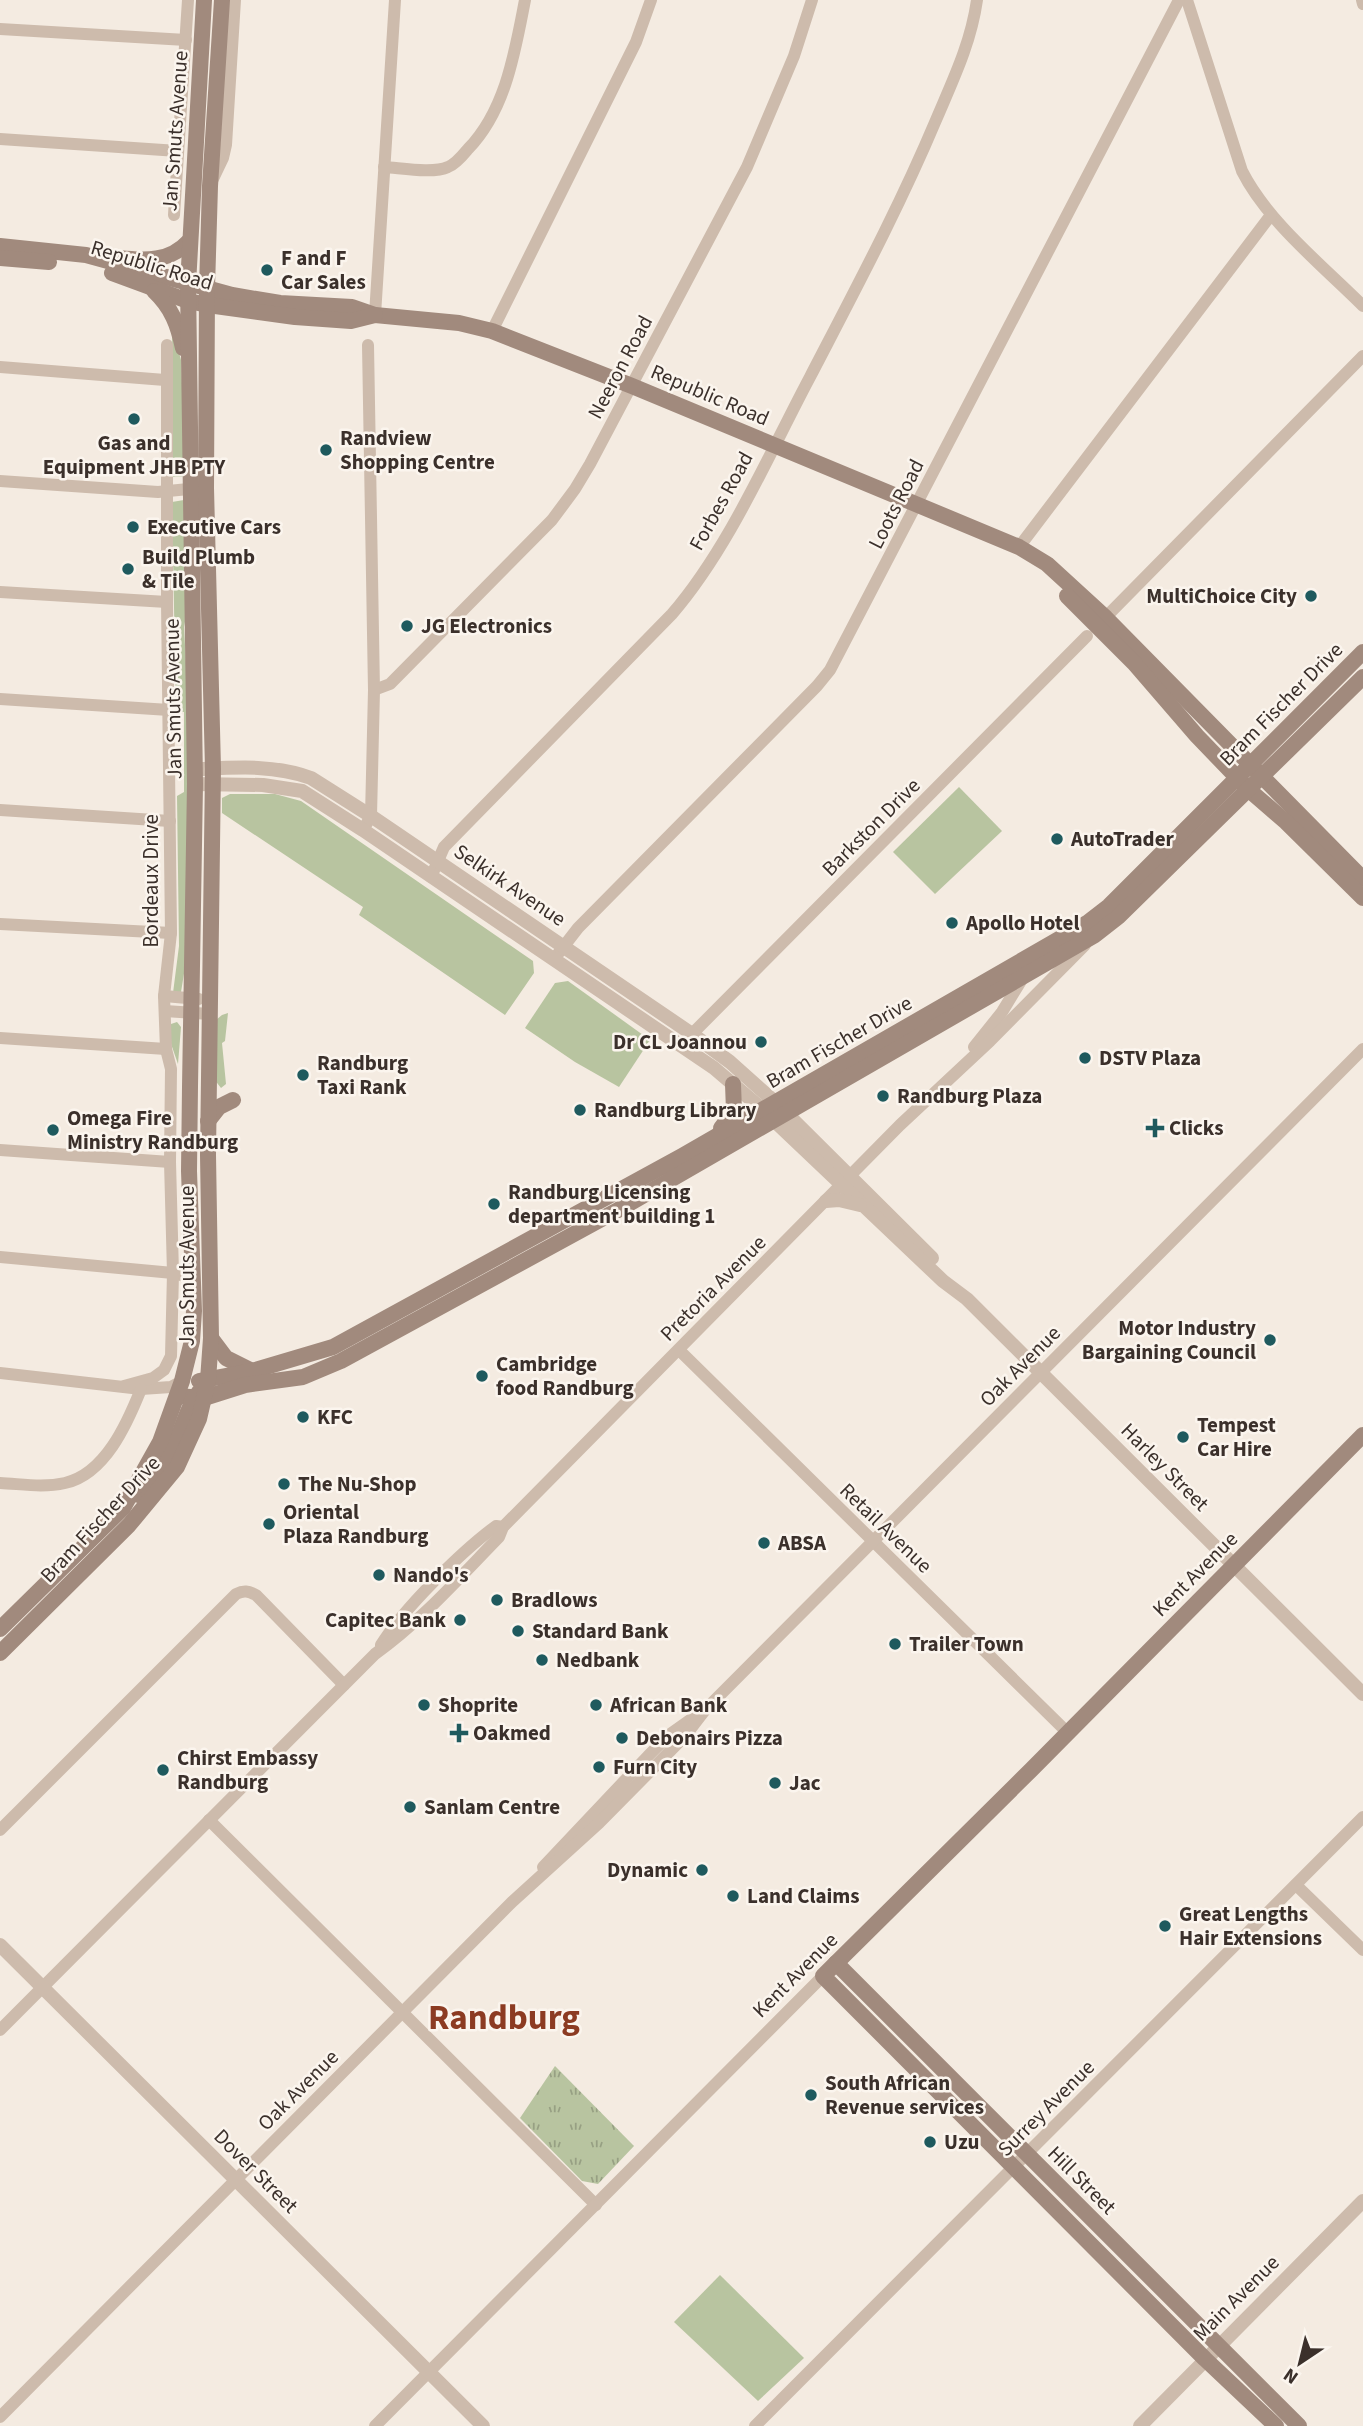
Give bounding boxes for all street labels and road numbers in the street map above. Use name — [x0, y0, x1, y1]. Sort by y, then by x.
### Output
street label: Jan Smuts Avenue — [154, 50, 196, 212]
street label: Republic Road — [87, 232, 217, 298]
street label: Neeron Road — [580, 310, 660, 424]
street label: Republic Road — [646, 357, 774, 433]
street label: Forbes Road — [681, 446, 761, 556]
street label: Loots Road — [861, 454, 931, 554]
street label: Jan Smuts Avenue — [157, 618, 189, 780]
street label: Bram Fischer Drive — [1212, 635, 1350, 773]
street label: Barkston Drive — [815, 771, 927, 883]
street label: Bordeaux Drive — [136, 814, 166, 948]
street label: Selkirk Avenue — [448, 836, 572, 934]
street label: Bram Fischer Drive — [760, 988, 918, 1096]
street label: Jan Smuts Avenue — [172, 1186, 202, 1347]
street label: Pretoria Avenue — [653, 1228, 773, 1348]
street label: Oak Avenue — [973, 1319, 1067, 1413]
street label: Harley Street — [1114, 1416, 1216, 1518]
street label: Bram Fischer Drive — [33, 1449, 167, 1589]
street label: Retail Avenue — [833, 1476, 939, 1580]
street label: Kent Avenue — [1146, 1525, 1244, 1623]
street label: Kent Avenue — [746, 1926, 844, 2024]
street label: Oak Avenue — [251, 2043, 345, 2137]
street label: Surrey Avenue — [991, 2053, 1101, 2163]
street label: Dover Street — [207, 2122, 305, 2220]
street label: Hill Street — [1041, 2139, 1123, 2221]
street label: Main Avenue — [1186, 2248, 1286, 2348]

